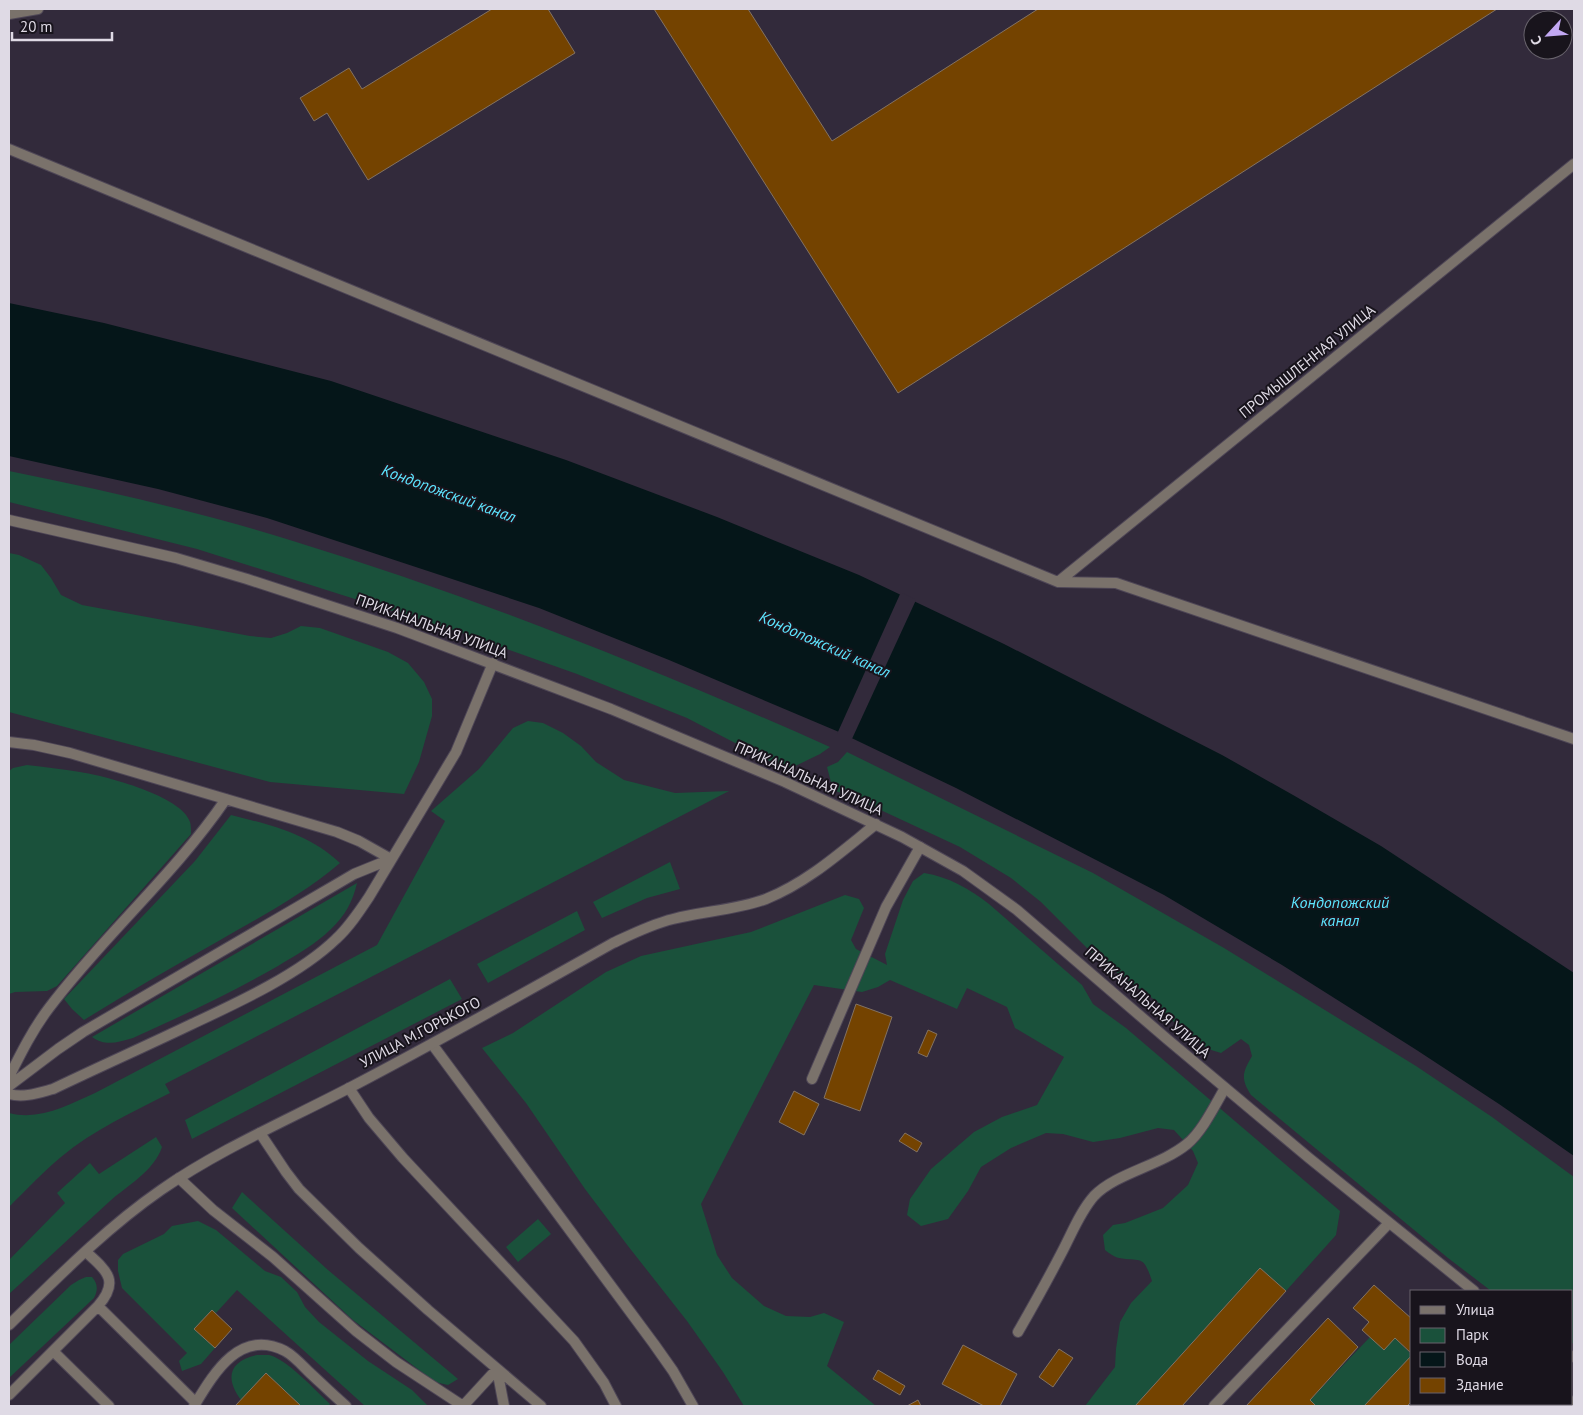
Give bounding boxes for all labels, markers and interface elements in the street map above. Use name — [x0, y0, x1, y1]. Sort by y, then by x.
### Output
scale bar — [12, 10, 112, 42]
north arrow — [1523, 10, 1573, 60]
text: 20 m — [20, 17, 53, 36]
text: С — [1526, 33, 1546, 48]
street label: ПРОМЫШЛЕННАЯ УЛИЦА — [1235, 300, 1379, 422]
water label: Кондопожский канал — [379, 459, 519, 527]
street label: ПРИКАНАЛЬНАЯ УЛИЦА — [353, 590, 511, 662]
water label: Кондопожский канал — [756, 606, 894, 682]
street label: ПРИКАНАЛЬНАЯ УЛИЦА — [732, 737, 886, 819]
water label: Кондопожский канал — [1291, 892, 1389, 930]
street label: ПРИКАНАЛЬНАЯ УЛИЦА — [1081, 942, 1215, 1062]
street label: УЛИЦА М.ГОРЬКОГО — [356, 992, 484, 1072]
legend — [1410, 1290, 1573, 1405]
text: Улица — [1456, 1300, 1494, 1319]
text: Парк — [1456, 1325, 1489, 1344]
text: Вода — [1456, 1350, 1488, 1369]
text: Здание — [1456, 1375, 1504, 1394]

